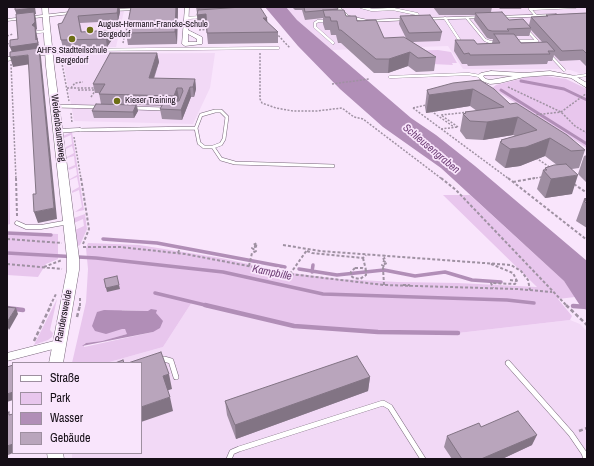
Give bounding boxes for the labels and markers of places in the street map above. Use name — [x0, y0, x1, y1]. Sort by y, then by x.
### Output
place label: August-Hermann-Francke-Schule Bergedorf — [98, 20, 208, 41]
marker: August-Hermann-Francke-Schule Bergedorf — [85, 25, 95, 35]
marker: AHFS Stadtteilschule Bergedorf — [67, 34, 77, 44]
place label: AHFS Stadtteilschule Bergedorf — [37, 46, 107, 67]
marker: Kieser Training — [112, 96, 122, 106]
place label: Kieser Training — [125, 96, 176, 106]

